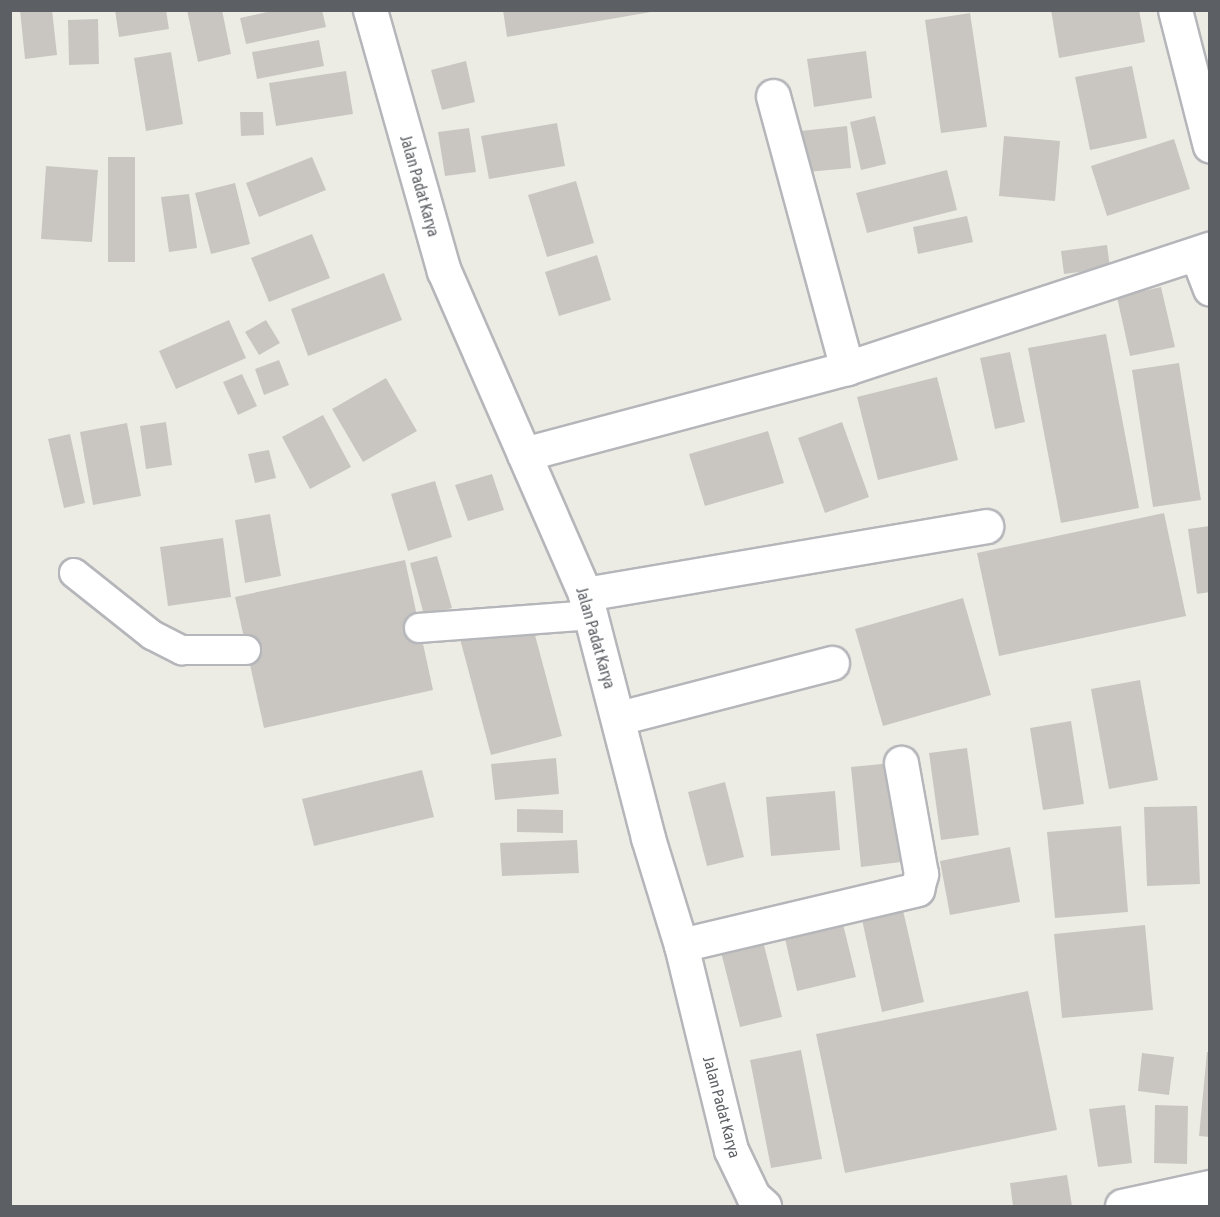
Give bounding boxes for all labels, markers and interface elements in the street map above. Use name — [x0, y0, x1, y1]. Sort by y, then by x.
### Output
street label: Jalan Padat Karya — [396, 133, 444, 239]
street label: Jalan Padat Karya — [572, 585, 620, 691]
street label: Jalan Padat Karya — [699, 1054, 745, 1160]

